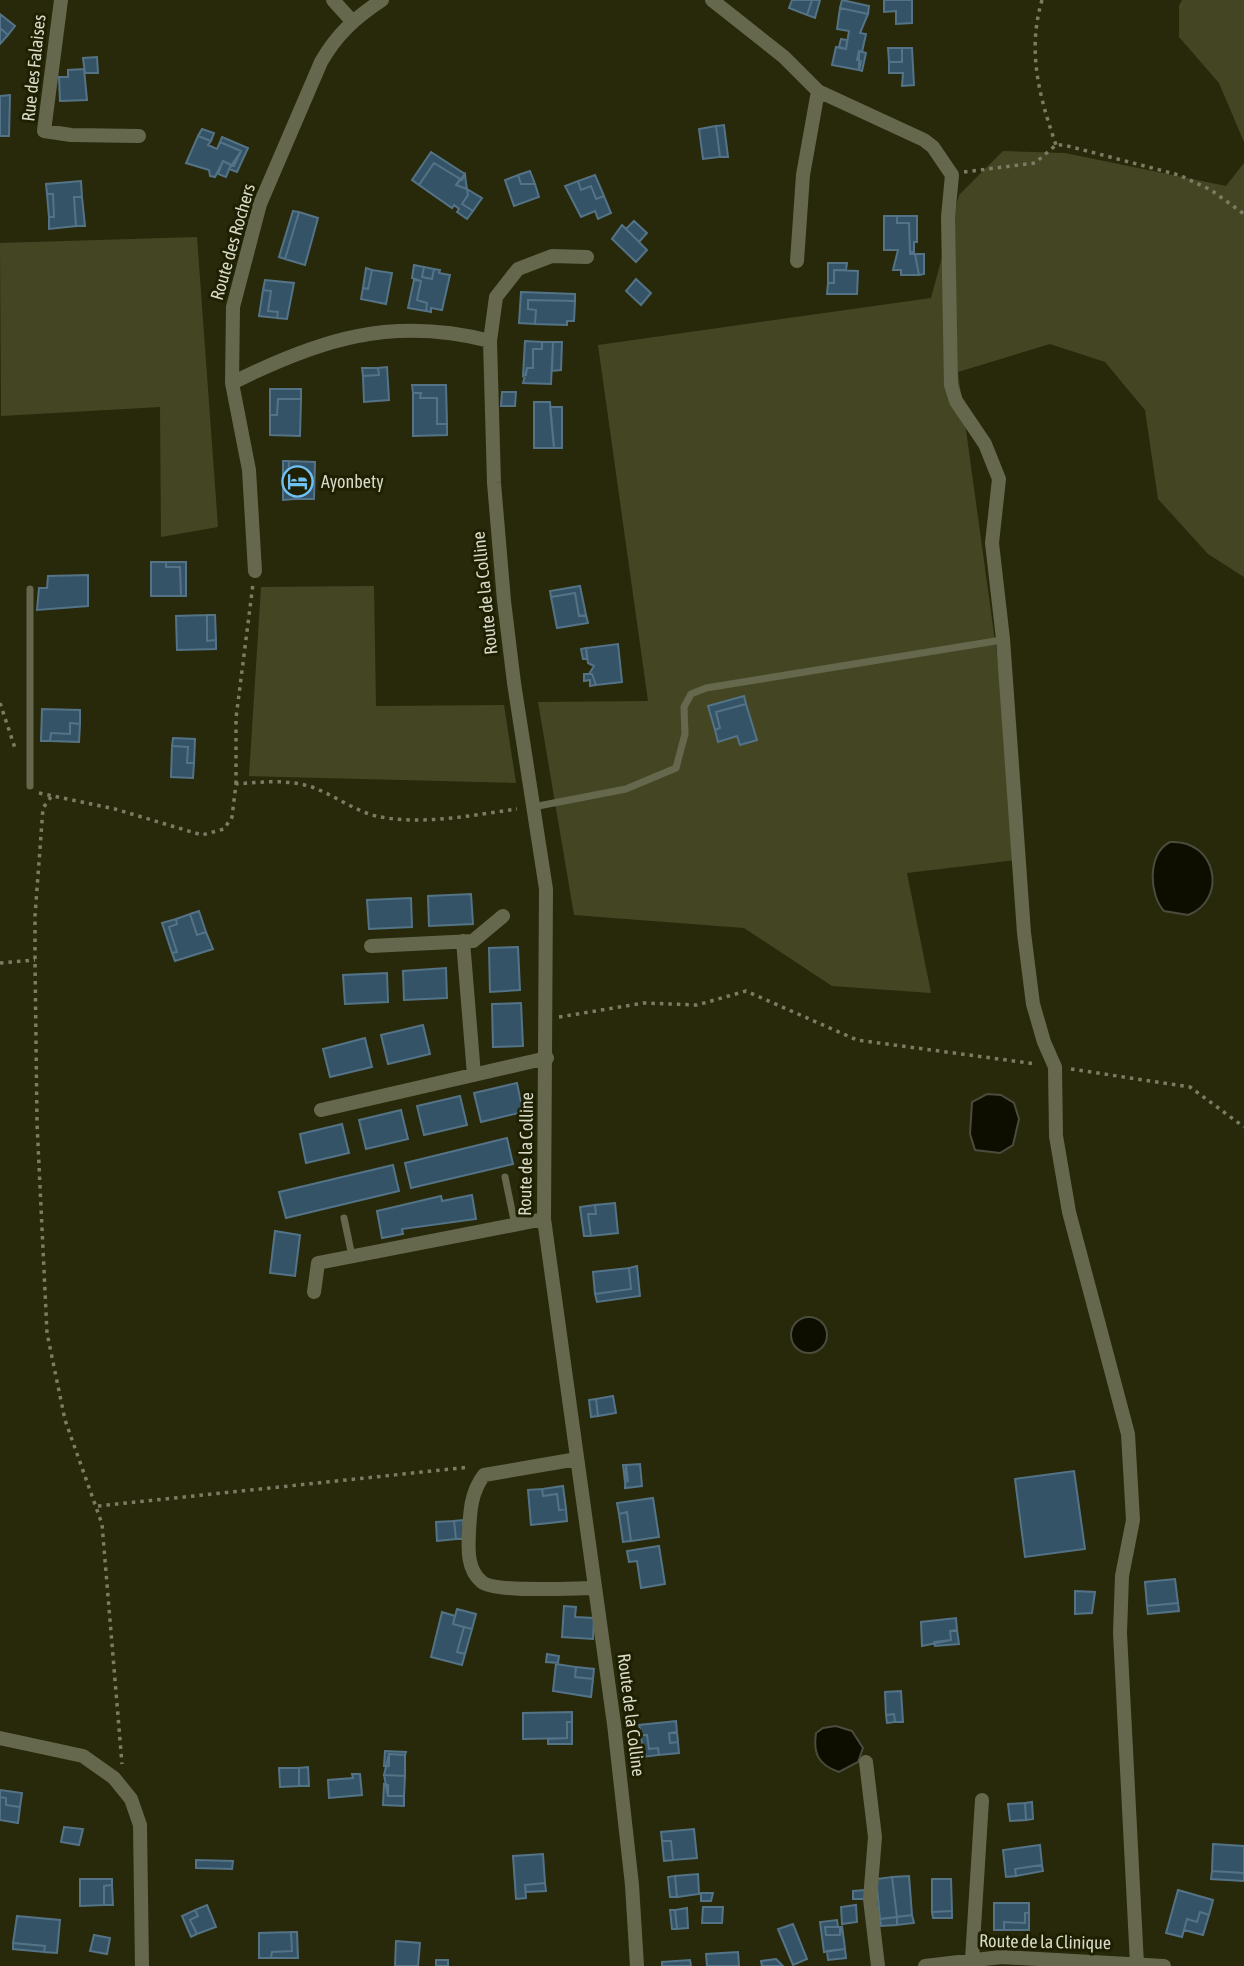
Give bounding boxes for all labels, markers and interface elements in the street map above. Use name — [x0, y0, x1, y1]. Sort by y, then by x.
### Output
street label: Rue des Falaises — [17, 14, 50, 122]
street label: Route des Rochers — [206, 181, 259, 302]
hotel icon: Ayonbety — [281, 465, 315, 499]
place label: Ayonbety — [321, 471, 384, 492]
street label: Route de la Colline — [468, 530, 501, 656]
street label: Route de la Colline — [514, 1092, 537, 1216]
street label: Route de la Colline — [614, 1652, 649, 1778]
street label: Route de la Clinique — [979, 1930, 1111, 1953]

